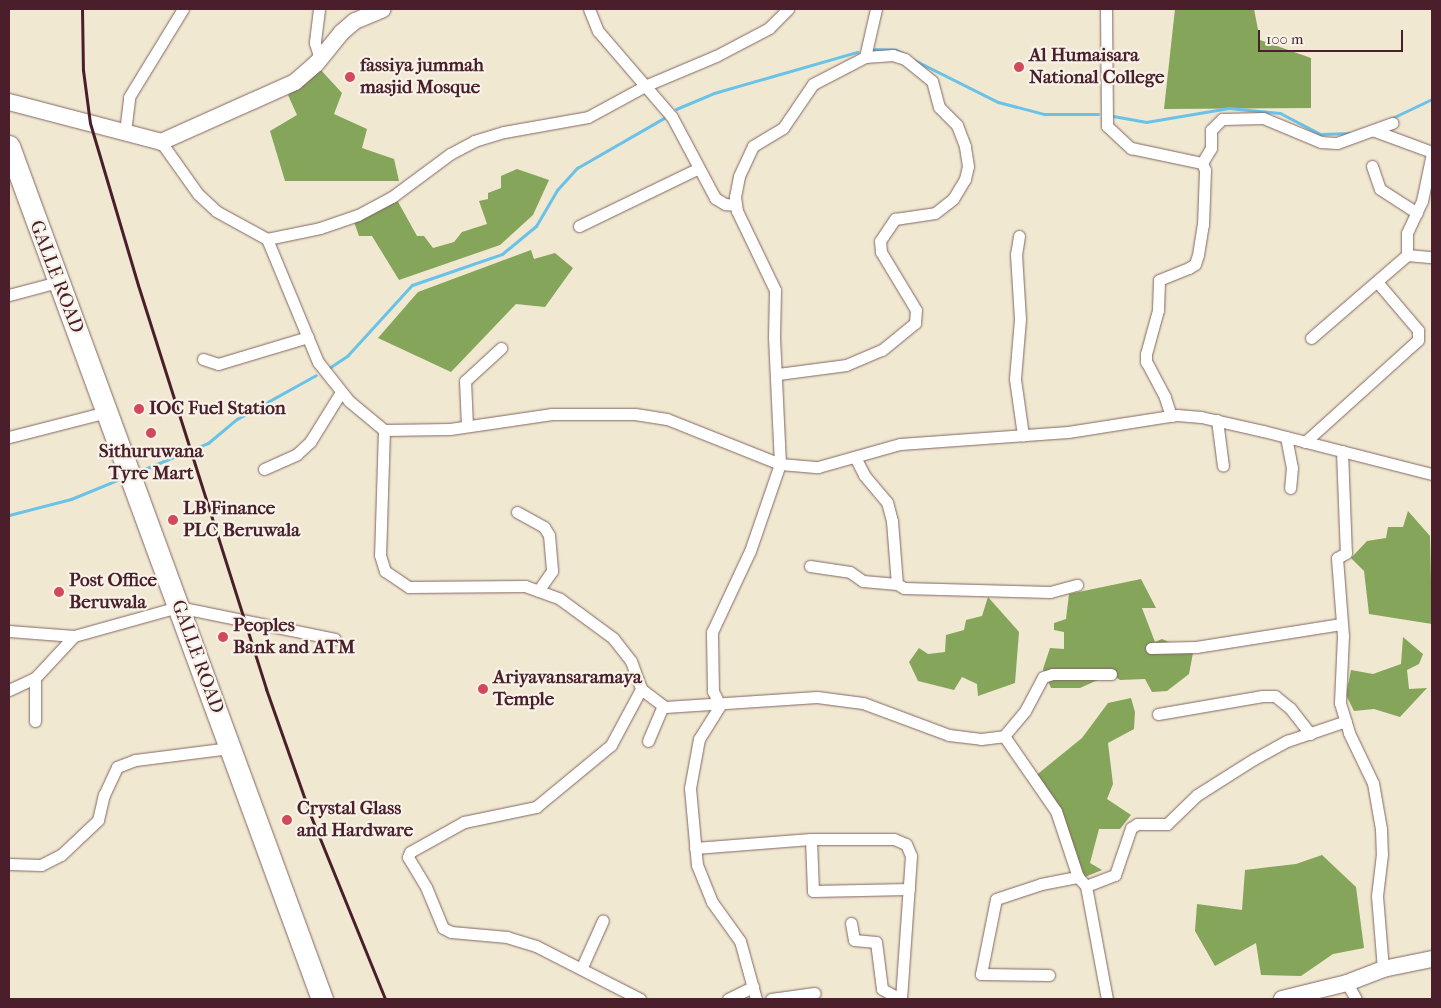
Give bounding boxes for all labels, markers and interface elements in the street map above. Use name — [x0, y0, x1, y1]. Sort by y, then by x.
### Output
scale bar — [1261, 20, 1406, 52]
text: 100 m — [1266, 30, 1304, 48]
place label: Al Humaisara National College — [1029, 45, 1164, 89]
place label: fassiya jummah masjid Mosque — [360, 55, 484, 99]
marker: Al Humaisara National College — [1013, 61, 1025, 73]
marker: fassiya jummah masjid Mosque — [344, 71, 356, 83]
street label: GALLE ROAD — [24, 217, 88, 337]
place label: IOC Fuel Station — [149, 398, 286, 420]
marker: IOC Fuel Station — [133, 403, 145, 415]
marker: Sithuruwana Tyre Mart — [145, 427, 157, 439]
place label: Sithuruwana Tyre Mart — [99, 441, 203, 485]
place label: LB Finance PLC Beruwala — [183, 498, 300, 542]
marker: LB Finance PLC Beruwala — [167, 514, 179, 526]
place label: Post Office Beruwala — [69, 570, 157, 614]
marker: Post Office Beruwala — [53, 586, 65, 598]
street label: GALLE ROAD — [166, 597, 228, 717]
place label: Peoples Bank and ATM — [233, 615, 355, 659]
marker: Peoples Bank and ATM — [217, 631, 229, 643]
place label: Ariyavansaramaya Temple — [493, 667, 642, 711]
marker: Ariyavansaramaya Temple — [477, 683, 489, 695]
place label: Crystal Glass and Hardware — [297, 798, 413, 842]
marker: Crystal Glass and Hardware — [281, 814, 293, 826]

